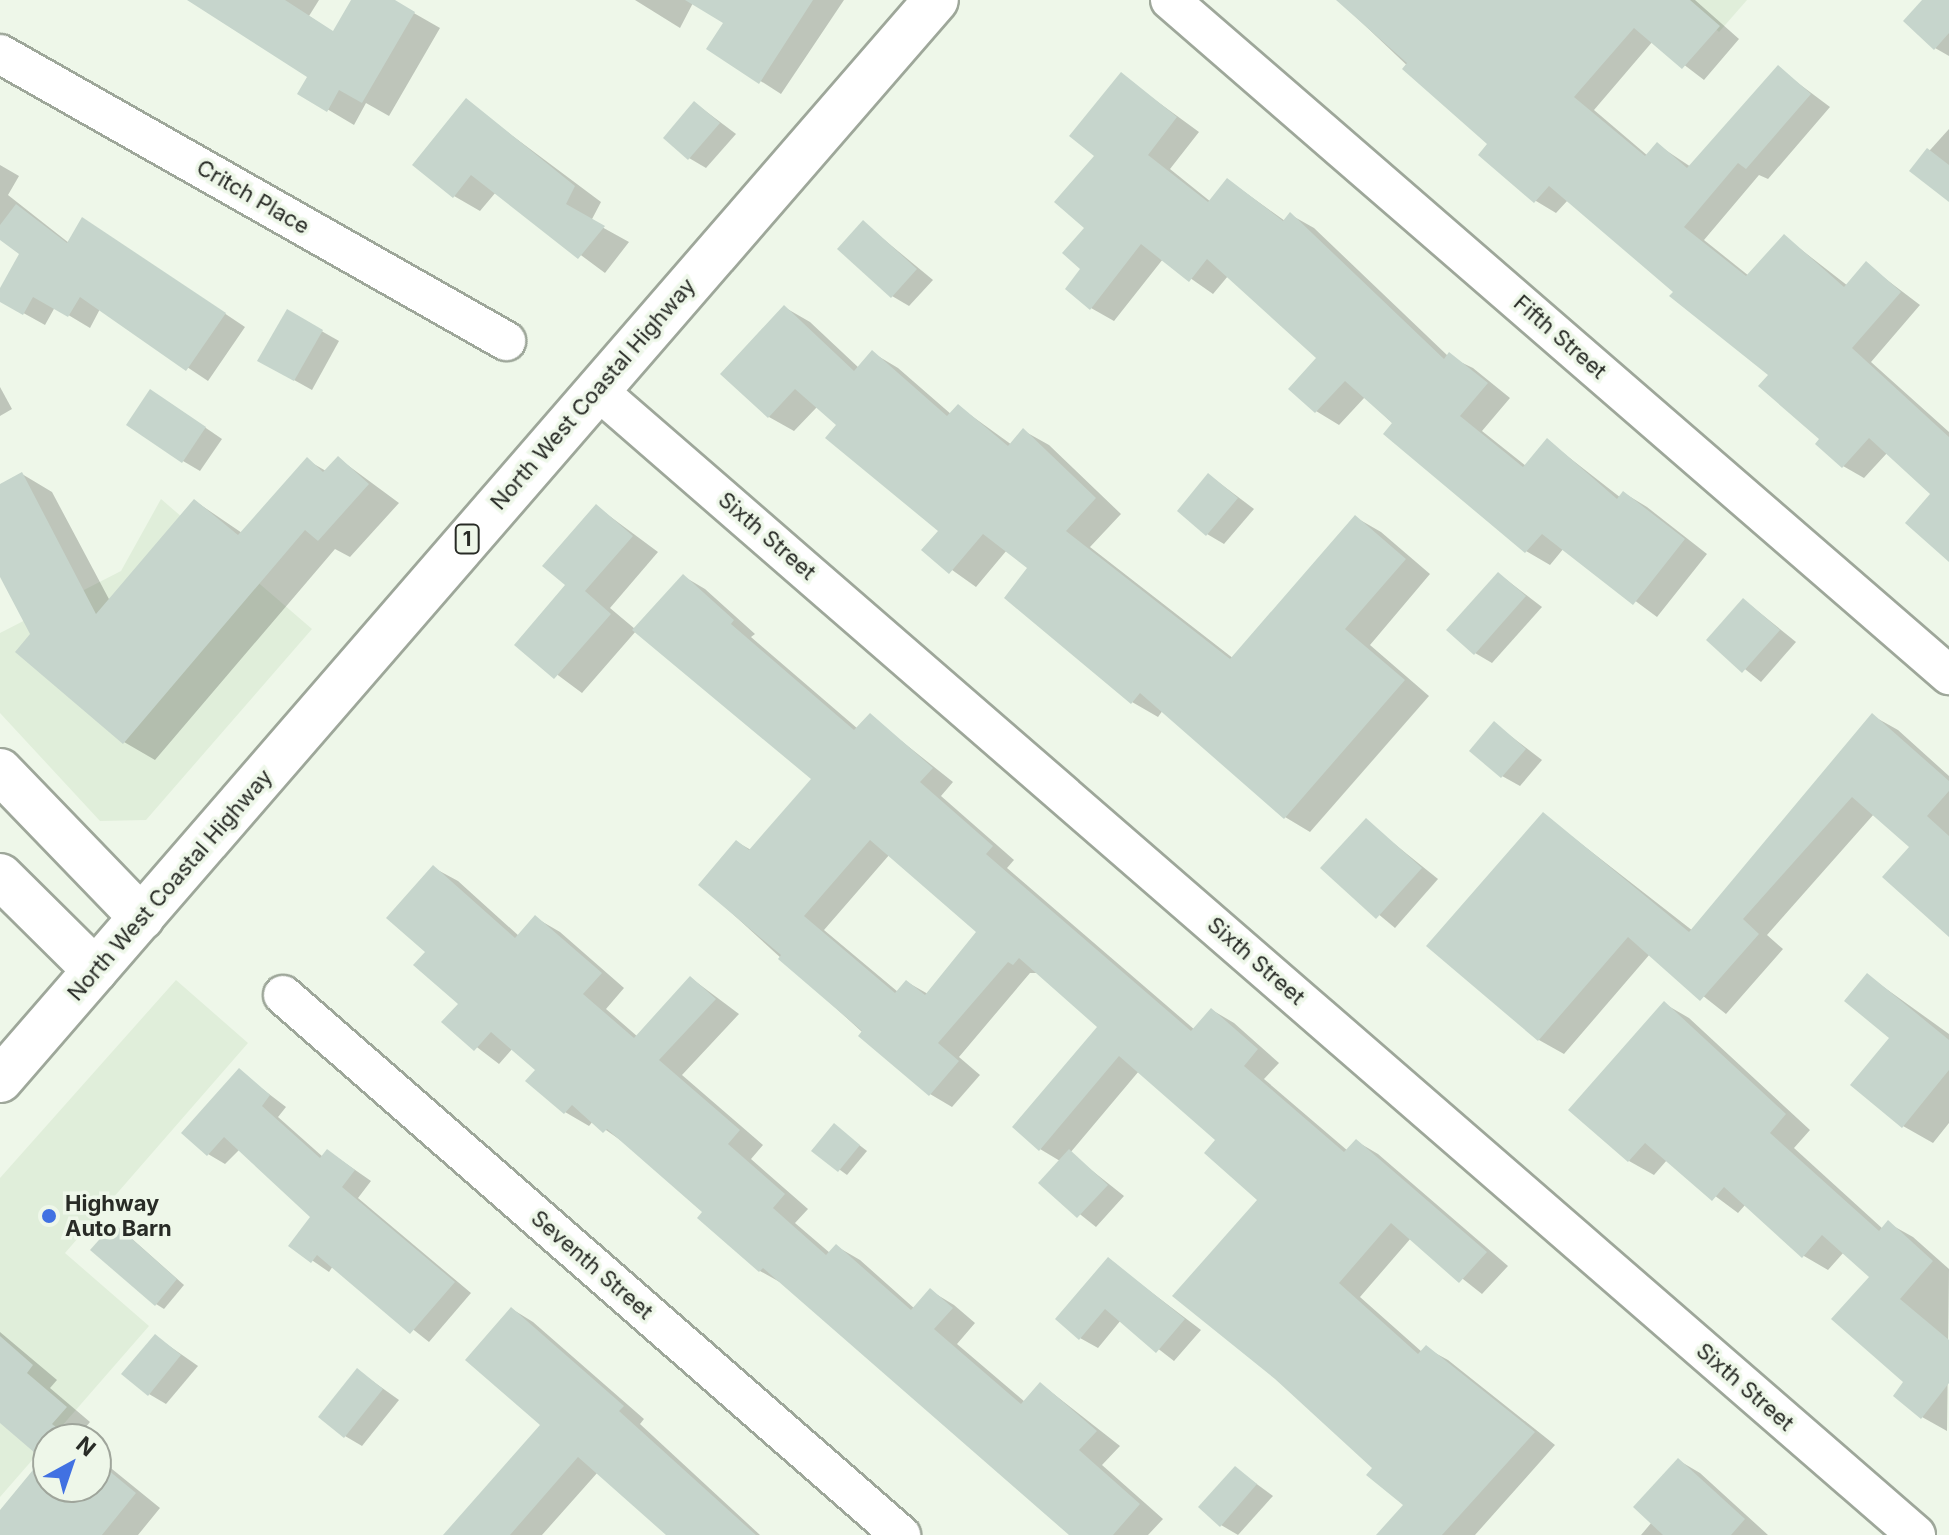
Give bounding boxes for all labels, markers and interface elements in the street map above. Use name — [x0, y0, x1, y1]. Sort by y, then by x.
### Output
street label: Critch Place — [192, 154, 314, 240]
street label: North West Coastal Highway — [485, 273, 701, 515]
street label: Fifth Street — [1508, 290, 1612, 384]
street label: Sixth Street — [713, 487, 821, 585]
road number: 1 — [453, 523, 481, 555]
street label: North West Coastal Highway — [62, 764, 278, 1006]
street label: Sixth Street — [1202, 912, 1310, 1010]
place label: Highway Auto Barn — [65, 1190, 172, 1242]
street label: Seventh Street — [526, 1205, 658, 1325]
marker: Highway Auto Barn — [40, 1207, 58, 1225]
street label: Sixth Street — [1691, 1338, 1799, 1436]
north arrow — [32, 1423, 112, 1503]
text: N — [71, 1431, 101, 1461]

